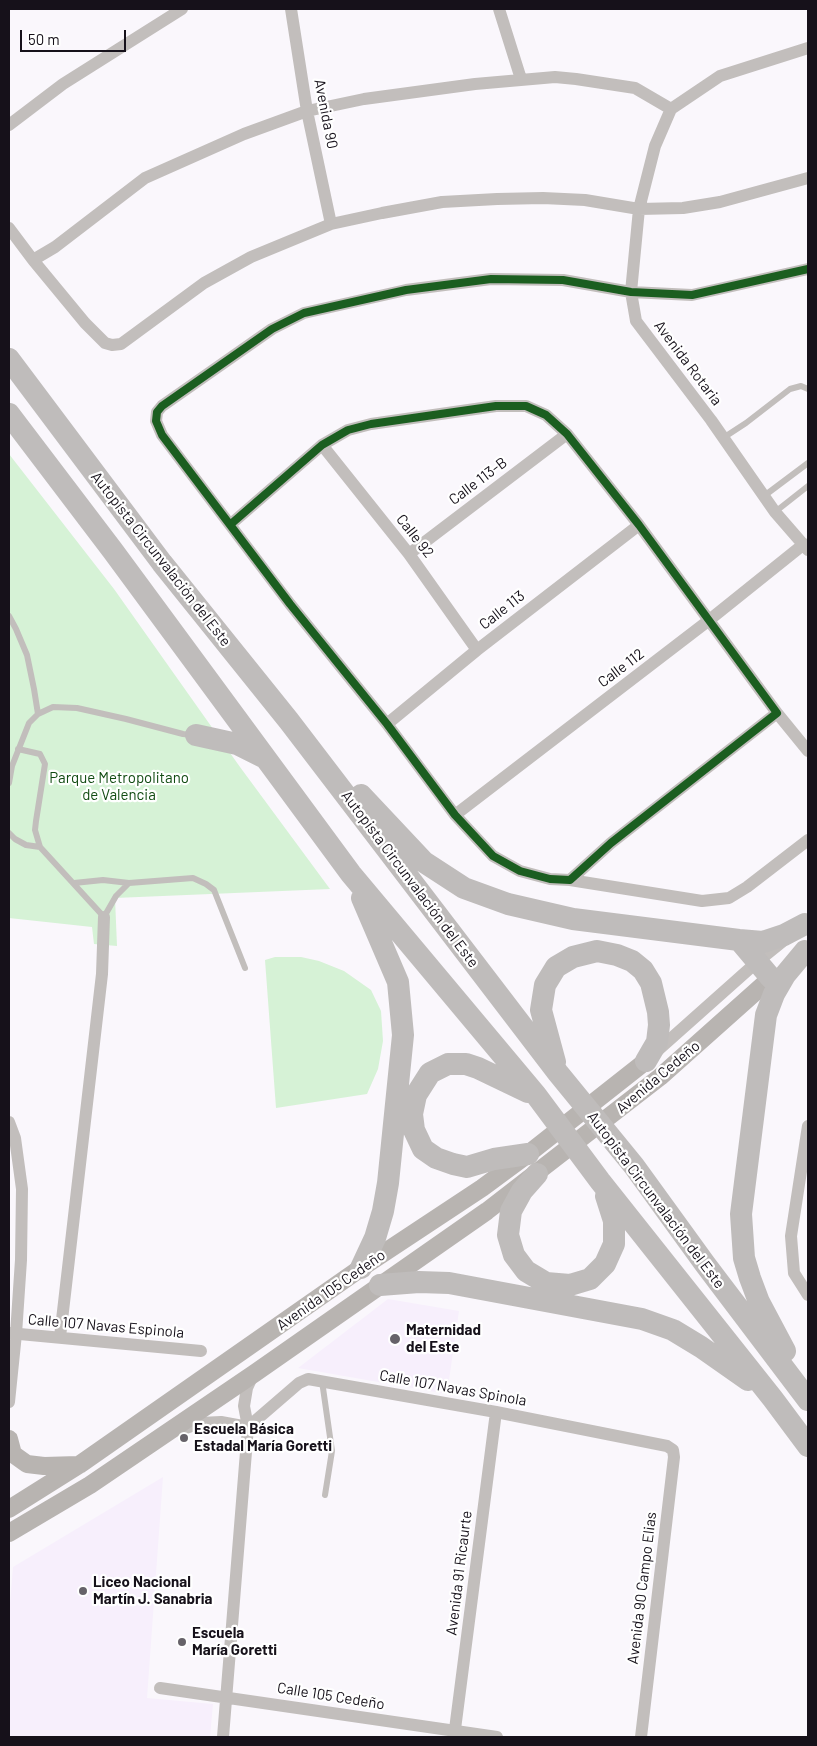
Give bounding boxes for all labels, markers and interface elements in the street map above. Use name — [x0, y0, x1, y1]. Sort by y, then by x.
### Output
scale bar — [22, 20, 129, 52]
text: 50 m — [28, 30, 60, 48]
street label: Avenida 90 — [310, 78, 342, 150]
street label: Avenida Rotaria — [650, 317, 726, 409]
street label: Calle 113-B — [445, 453, 511, 509]
street label: Autopista Circunvalación del Este — [87, 468, 235, 650]
street label: Calle 92 — [392, 511, 438, 561]
street label: Calle 113 — [476, 587, 528, 633]
street label: Calle 112 — [594, 645, 648, 691]
park label: Parque Metropolitano de Valencia — [49, 769, 189, 804]
street label: Autopista Circunvalación del Este — [338, 787, 482, 971]
street label: Avenida Cedeño — [612, 1037, 704, 1117]
street label: Autopista Circunvalación del Este — [584, 1108, 728, 1292]
street label: Avenida 105 Cedeño — [273, 1246, 389, 1334]
street label: Calle 107 Navas Espinola — [27, 1310, 185, 1342]
place label: Maternidad del Este — [406, 1321, 481, 1356]
marker: Maternidad del Este — [388, 1332, 402, 1346]
street label: Calle 107 Navas Spinola — [378, 1366, 528, 1410]
place label: Escuela Básica Estadal María Goretti — [194, 1420, 332, 1455]
marker: Escuela Básica Estadal María Goretti — [178, 1432, 190, 1444]
street label: Avenida 91 Ricaurte — [442, 1510, 476, 1636]
street label: Avenida 90 Campo Elias — [624, 1511, 660, 1665]
place label: Liceo Nacional Martín J. Sanabria — [93, 1573, 213, 1608]
marker: Liceo Nacional Martín J. Sanabria — [77, 1585, 89, 1597]
place label: Escuela María Goretti — [192, 1624, 277, 1659]
marker: Escuela María Goretti — [176, 1636, 188, 1648]
street label: Calle 105 Cedeño — [276, 1679, 386, 1713]

